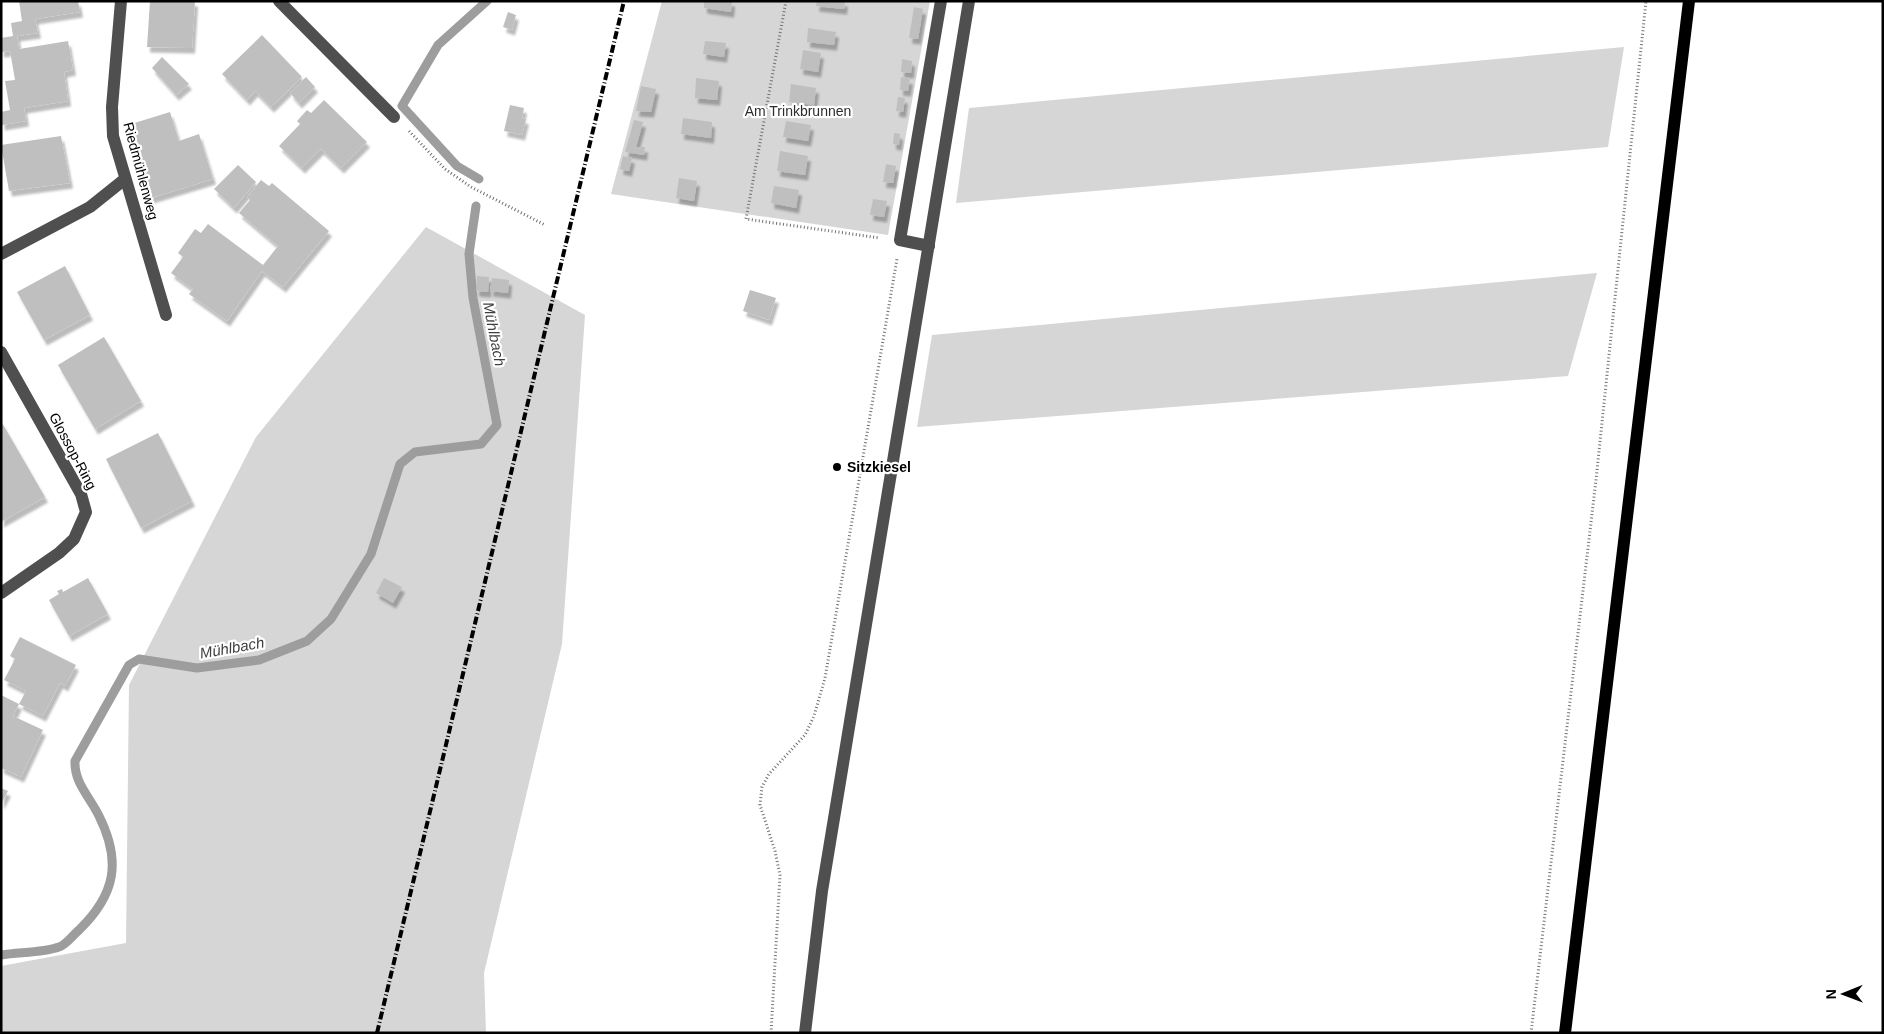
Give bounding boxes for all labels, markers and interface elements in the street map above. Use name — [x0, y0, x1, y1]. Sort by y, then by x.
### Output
park label: Am Trinkbrunnen — [745, 103, 851, 119]
street label: Riedmühlenweg — [120, 120, 162, 222]
water label: Mühlbach — [480, 300, 509, 367]
street label: Glossop-Ring — [46, 410, 100, 492]
place label: Sitzkiesel — [847, 459, 911, 475]
marker: Sitzkiesel — [831, 461, 843, 473]
water label: Mühlbach — [198, 633, 265, 662]
north arrow — [1819, 969, 1869, 1019]
text: N — [1823, 989, 1839, 999]

